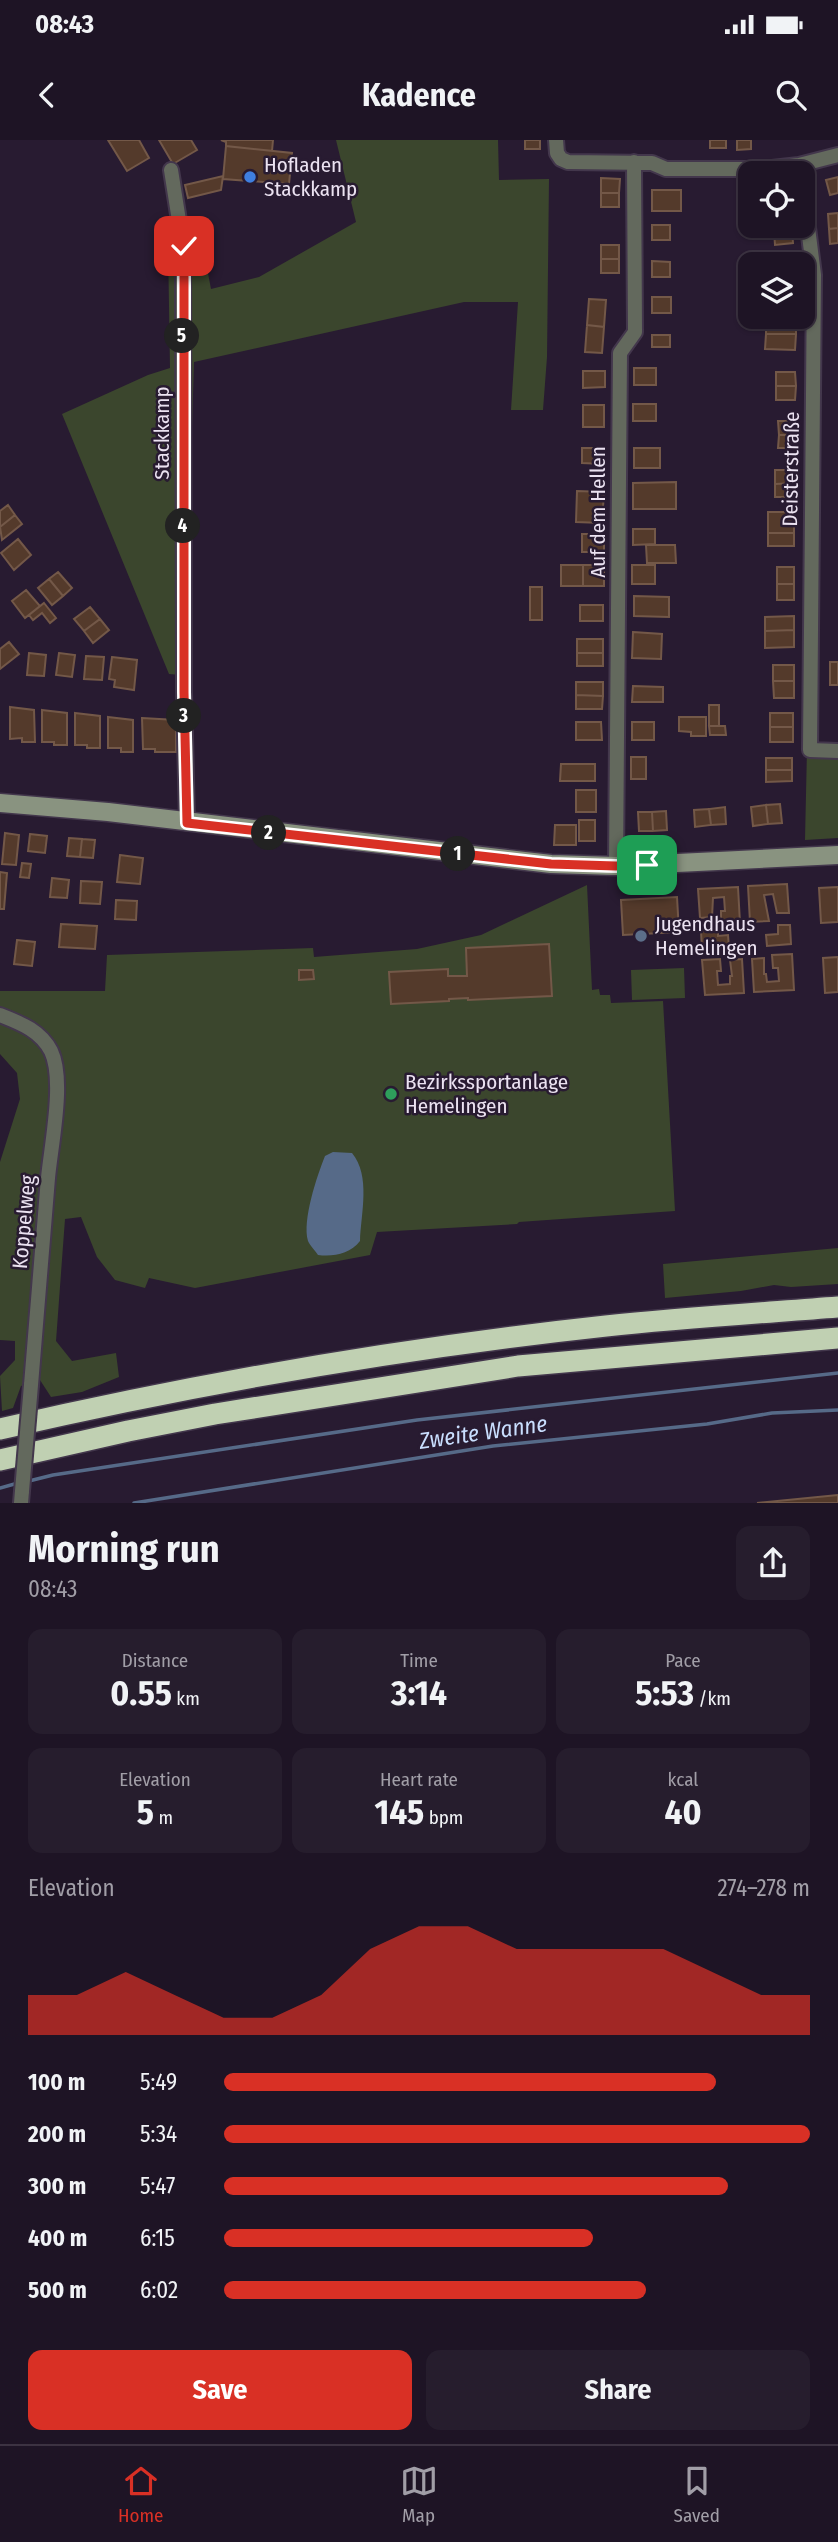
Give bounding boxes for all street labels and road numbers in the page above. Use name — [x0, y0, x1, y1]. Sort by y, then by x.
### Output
street label: Stackkamp — [149, 386, 175, 480]
street label: Deisterstraße — [777, 411, 805, 527]
street label: Auf dem Hellen — [585, 446, 611, 578]
street label: Koppelweg — [7, 1174, 41, 1270]

